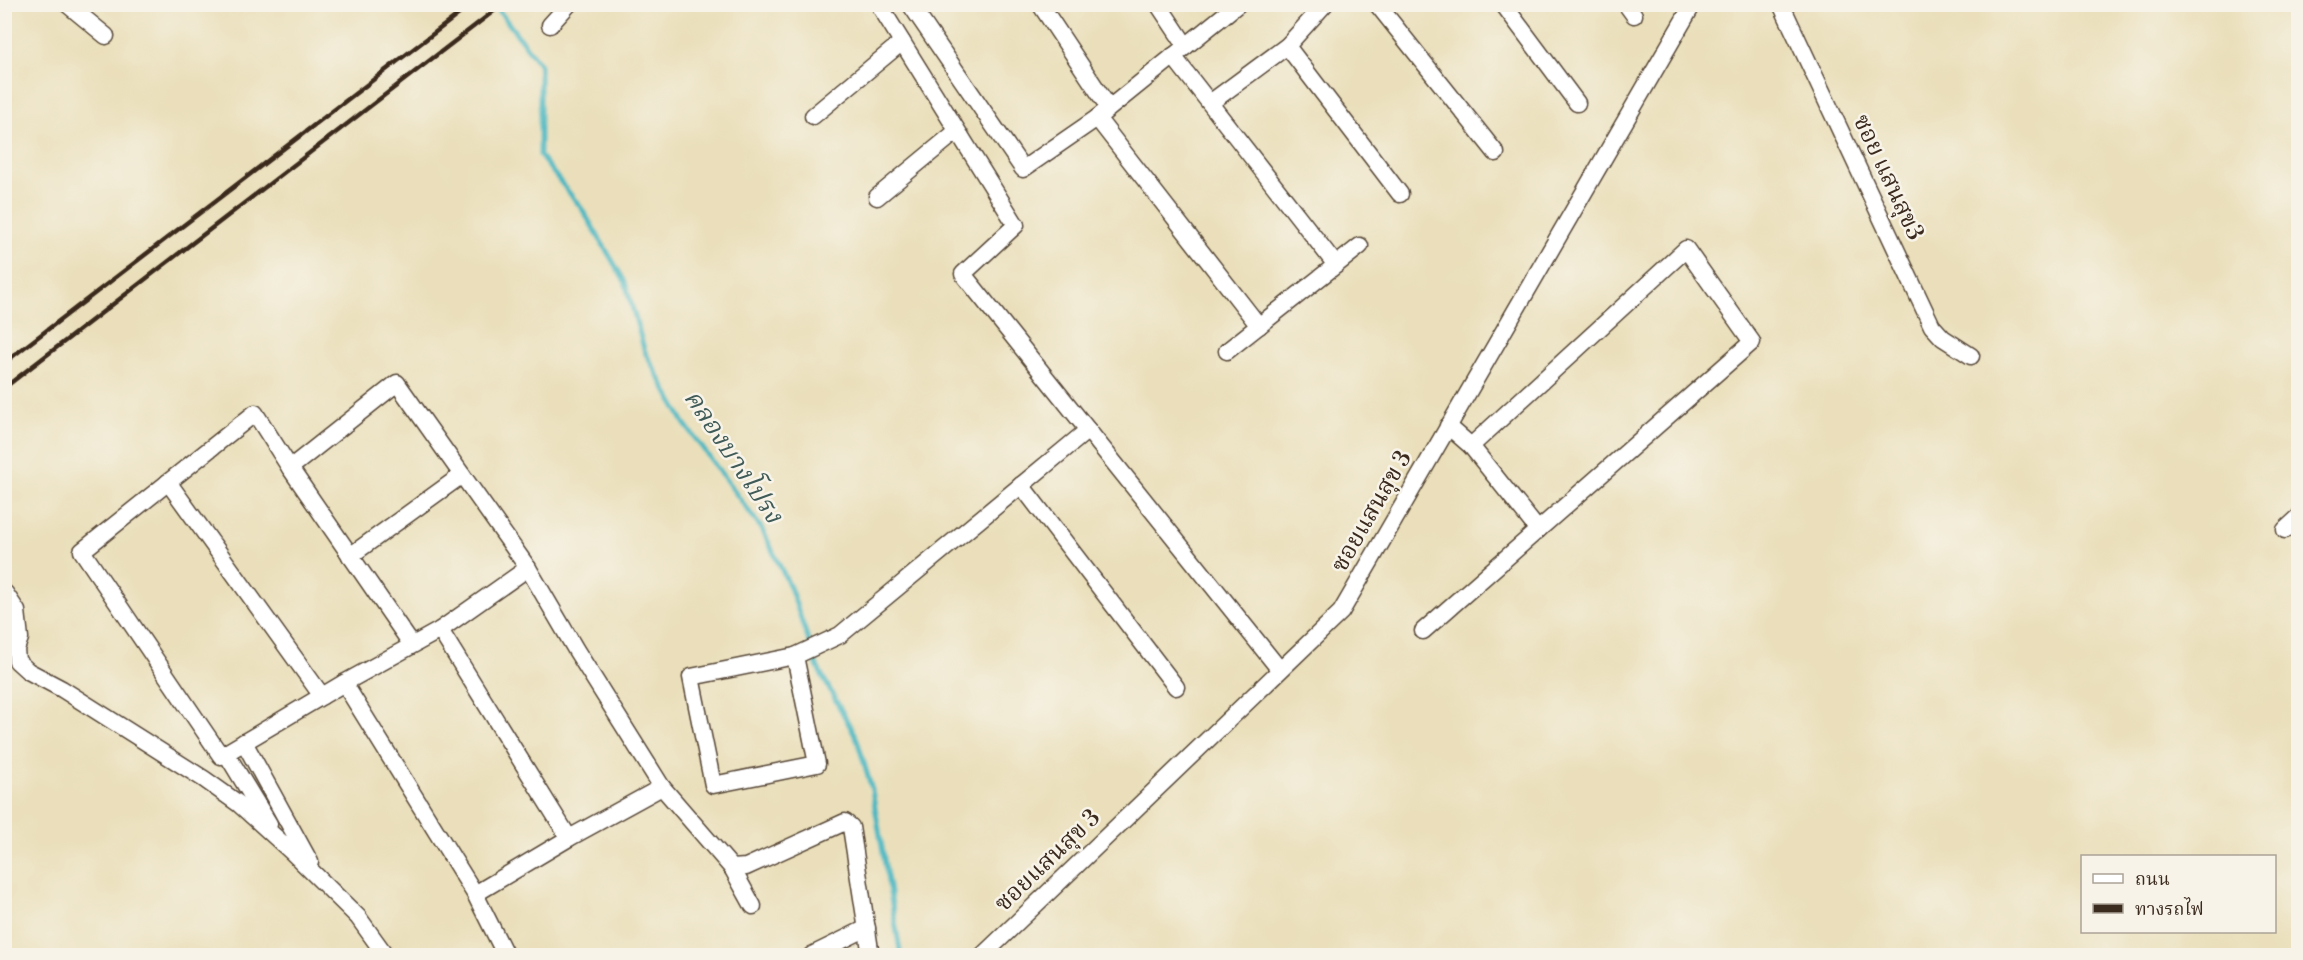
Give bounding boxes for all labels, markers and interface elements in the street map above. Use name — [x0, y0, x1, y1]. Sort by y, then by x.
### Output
street label: ซอย แสนสุข3 — [1846, 110, 1930, 245]
water label: คลองบางโปรง — [677, 382, 793, 530]
street label: ซอยแสนสุข 3 — [1325, 445, 1419, 578]
street label: ซอยแสนสุข 3 — [989, 803, 1107, 919]
legend — [2081, 855, 2276, 933]
text: ถนน — [2135, 868, 2170, 891]
text: ทางรถไฟ — [2135, 897, 2204, 921]

